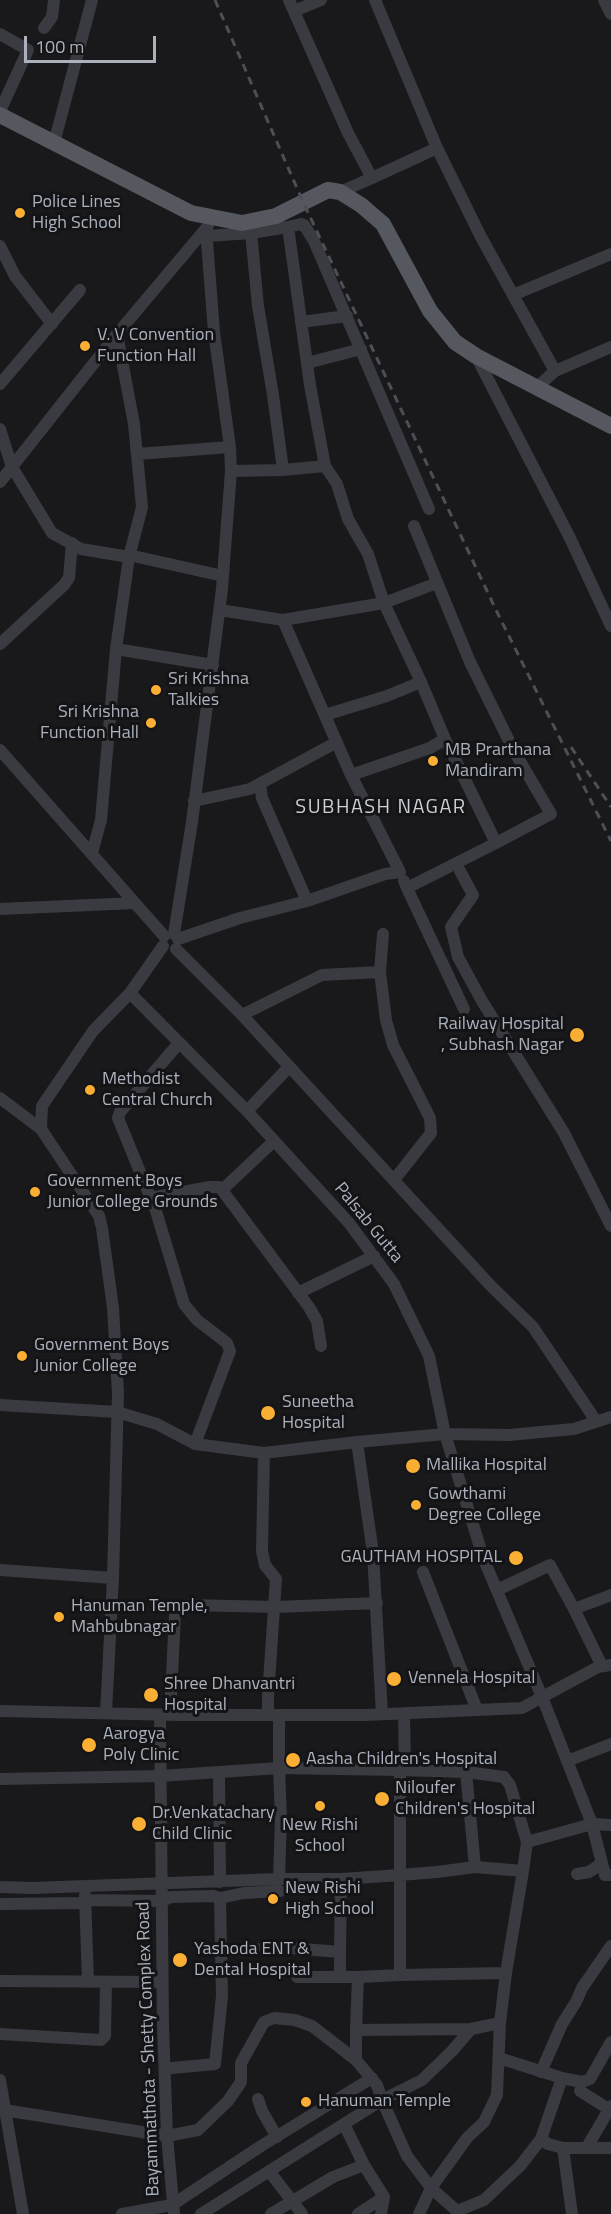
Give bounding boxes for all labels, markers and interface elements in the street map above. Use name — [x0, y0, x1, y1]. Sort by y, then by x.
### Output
scale bar — [27, 24, 159, 62]
text: 100 m — [35, 33, 84, 60]
place label: Police Lines High School — [32, 192, 121, 234]
marker: Police Lines High School — [13, 206, 27, 220]
place label: V. V Convention Function Hall — [97, 325, 214, 368]
marker: V. V Convention Function Hall — [78, 339, 92, 353]
place label: Sri Krishna Talkies — [168, 669, 249, 712]
marker: Sri Krishna Talkies — [149, 683, 163, 697]
place label: Sri Krishna Function Hall — [40, 702, 139, 744]
marker: Sri Krishna Function Hall — [144, 716, 158, 730]
place label: MB Prarthana Mandiram — [445, 740, 551, 783]
marker: MB Prarthana Mandiram — [426, 754, 440, 768]
district label: SUBHASH NAGAR — [295, 796, 467, 820]
place label: Railway Hospital , Subhash Nagar — [438, 1014, 564, 1056]
marker: Railway Hospital , Subhash Nagar — [568, 1026, 586, 1044]
place label: Methodist Central Church — [102, 1069, 213, 1112]
marker: Methodist Central Church — [83, 1083, 97, 1097]
place label: Government Boys Junior College Grounds — [47, 1171, 218, 1214]
street label: Palsab Gutta — [329, 1179, 407, 1267]
marker: Government Boys Junior College Grounds — [28, 1185, 42, 1199]
place label: Government Boys Junior College — [34, 1335, 169, 1378]
marker: Government Boys Junior College — [15, 1349, 29, 1363]
place label: Suneetha Hospital — [282, 1392, 354, 1434]
marker: Suneetha Hospital — [259, 1404, 277, 1422]
place label: Mallika Hospital — [426, 1455, 547, 1477]
marker: Mallika Hospital — [404, 1457, 422, 1475]
place label: Gowthami Degree College — [428, 1484, 541, 1526]
marker: Gowthami Degree College — [409, 1498, 423, 1512]
place label: GAUTHAM HOSPITAL — [340, 1547, 502, 1569]
marker: GAUTHAM HOSPITAL — [507, 1549, 525, 1567]
place label: Hanuman Temple, Mahbubnagar — [71, 1596, 208, 1638]
marker: Hanuman Temple, Mahbubnagar — [52, 1610, 66, 1624]
place label: Vennela Hospital — [408, 1668, 535, 1690]
marker: Vennela Hospital — [385, 1670, 403, 1688]
place label: Shree Dhanvantri Hospital — [164, 1674, 295, 1716]
marker: Shree Dhanvantri Hospital — [142, 1686, 160, 1704]
place label: Aarogya Poly Clinic — [103, 1724, 179, 1766]
marker: Aarogya Poly Clinic — [80, 1736, 98, 1754]
place label: Aasha Children's Hospital — [306, 1749, 497, 1771]
marker: Aasha Children's Hospital — [284, 1751, 302, 1769]
place label: Niloufer Children's Hospital — [395, 1778, 536, 1820]
marker: Niloufer Children's Hospital — [373, 1790, 391, 1808]
marker: New Rishi School — [313, 1799, 327, 1813]
place label: Dr.Venkatachary Child Clinic — [152, 1803, 275, 1846]
marker: Dr.Venkatachary Child Clinic — [130, 1815, 148, 1833]
place label: New Rishi School — [282, 1815, 358, 1858]
place label: New Rishi High School — [285, 1878, 374, 1920]
marker: New Rishi High School — [266, 1892, 280, 1906]
street label: Bayammathota - Shetty Complex Road — [133, 1901, 165, 2197]
place label: Yashoda ENT & Dental Hospital — [194, 1939, 311, 1982]
marker: Yashoda ENT & Dental Hospital — [171, 1951, 189, 1969]
place label: Hanuman Temple — [318, 2091, 451, 2113]
marker: Hanuman Temple — [299, 2095, 313, 2109]

